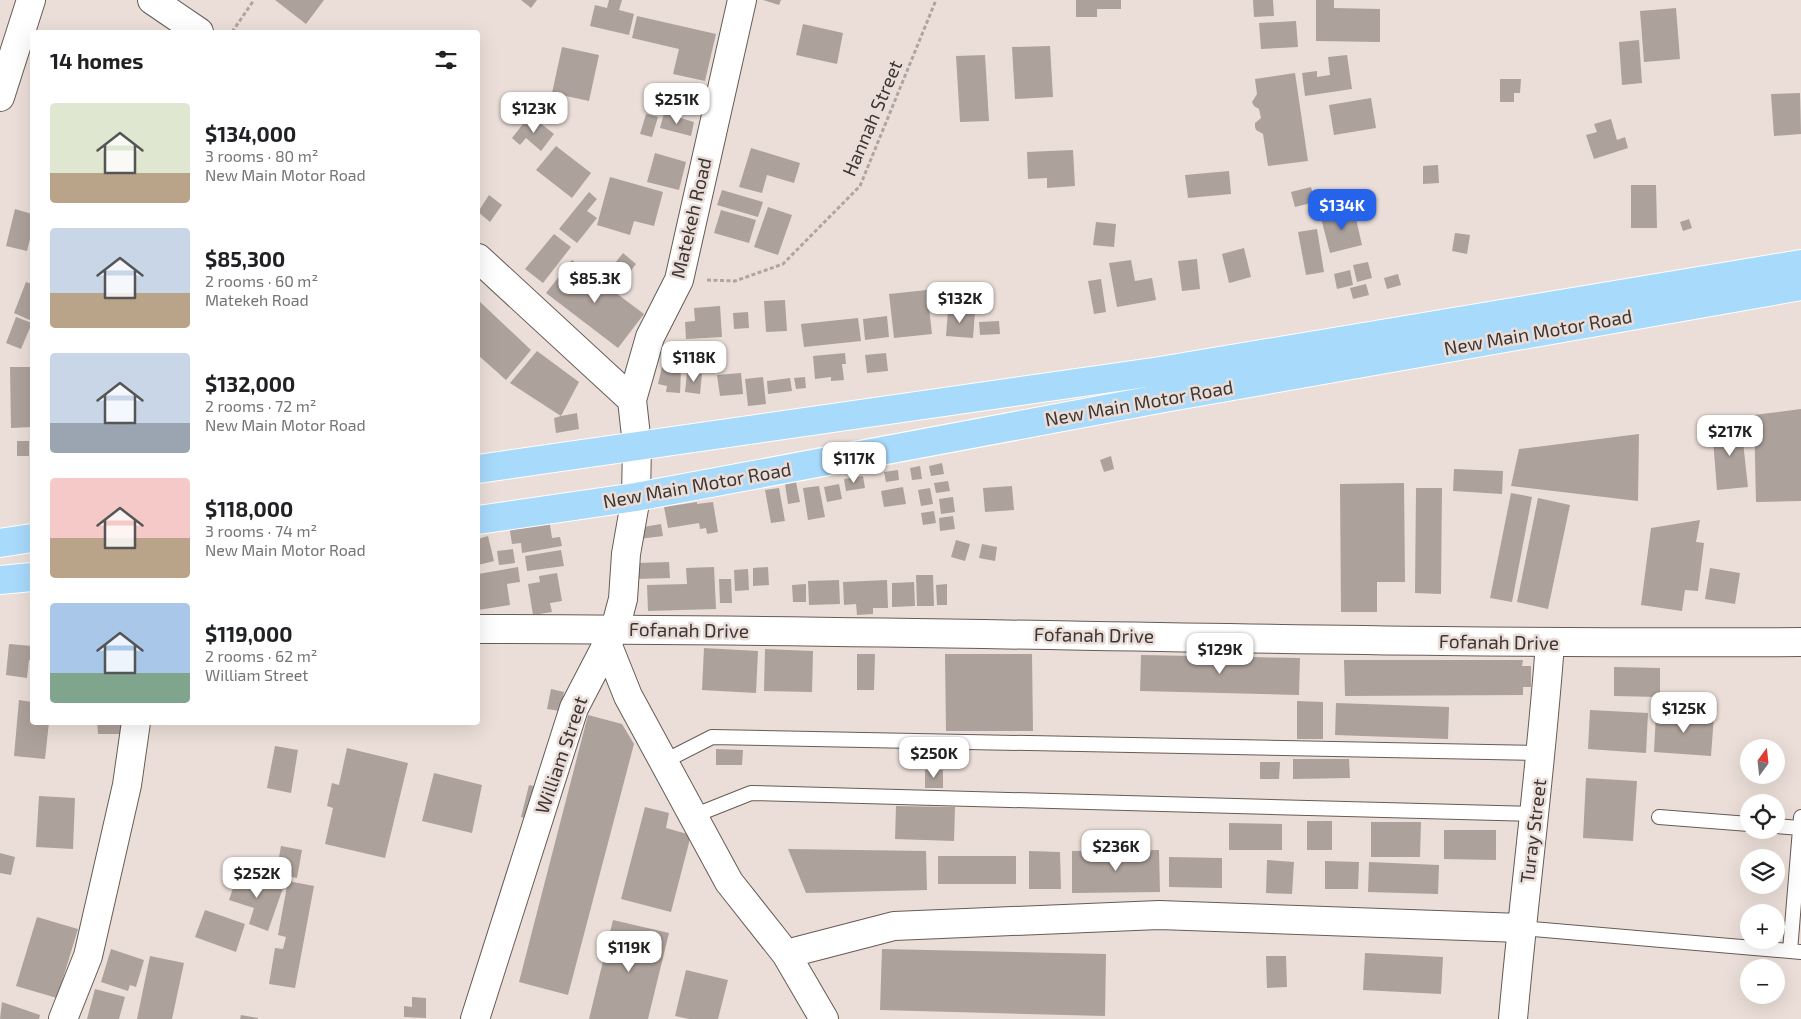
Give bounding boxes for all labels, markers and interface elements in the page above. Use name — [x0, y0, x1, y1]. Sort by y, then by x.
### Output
icon: filters — [432, 46, 460, 74]
text: 14 homes — [50, 48, 144, 73]
street label: Hannah Street — [837, 56, 906, 179]
pin: $251K — [642, 82, 712, 125]
text: $251K — [655, 89, 699, 108]
pin: $123K — [499, 92, 569, 134]
text: $123K — [512, 98, 556, 117]
text: $134,000 — [205, 121, 296, 146]
icon: home — [90, 123, 150, 183]
text: 3 rooms · 80 m² — [205, 146, 318, 165]
street label: Matekeh Road — [665, 155, 716, 280]
text: New Main Motor Road — [205, 165, 366, 184]
pin: $134K — [1307, 188, 1377, 231]
text: $134K — [1319, 195, 1365, 214]
text: $85,300 — [205, 246, 285, 271]
icon: home — [90, 248, 150, 308]
pin: $85.3K — [554, 262, 636, 304]
text: $85.3K — [569, 268, 621, 287]
text: 2 rooms · 60 m² — [205, 271, 318, 290]
pin: $132K — [925, 282, 995, 324]
text: $132K — [938, 288, 982, 307]
text: Matekeh Road — [205, 290, 309, 309]
street label: New Main Motor Road — [1442, 304, 1634, 359]
pin: $118K — [659, 340, 729, 383]
text: $118K — [672, 347, 716, 366]
text: $132,000 — [205, 371, 295, 396]
icon: home — [90, 373, 150, 433]
street label: New Main Motor Road — [1043, 375, 1235, 430]
text: 2 rooms · 72 m² — [205, 396, 316, 415]
pin: $217K — [1695, 414, 1765, 457]
text: New Main Motor Road — [205, 415, 366, 434]
text: $217K — [1708, 421, 1752, 440]
pin: $117K — [819, 442, 889, 484]
text: $117K — [833, 448, 875, 467]
street label: New Main Motor Road — [601, 457, 793, 512]
text: $118,000 — [205, 496, 293, 521]
icon: home — [90, 498, 150, 558]
text: 3 rooms · 74 m² — [205, 521, 317, 540]
text: New Main Motor Road — [205, 540, 366, 559]
street label: Fofanah Drive — [629, 617, 749, 642]
text: $119,000 — [205, 621, 293, 646]
street label: Fofanah Drive — [1034, 622, 1154, 647]
icon: home — [90, 623, 150, 683]
street label: Fofanah Drive — [1439, 629, 1559, 654]
pin: $129K — [1185, 632, 1255, 675]
text: $129K — [1197, 639, 1243, 658]
text: 2 rooms · 62 m² — [205, 646, 317, 665]
text: William Street — [205, 665, 308, 684]
pin: $125K — [1649, 692, 1719, 734]
street label: William Street — [530, 693, 591, 817]
text: $125K — [1662, 698, 1706, 717]
pin: $250K — [899, 736, 969, 779]
north arrow — [1740, 739, 1785, 784]
map controls — [1740, 739, 1785, 1004]
text: $250K — [910, 743, 958, 762]
street label: Turay Street — [1515, 777, 1550, 884]
button: locate — [1740, 794, 1785, 839]
pin: $236K — [1081, 830, 1151, 872]
text: $236K — [1092, 836, 1140, 855]
button: layers — [1740, 849, 1785, 894]
pin: $252K — [222, 856, 292, 899]
text: $252K — [234, 863, 280, 882]
button: + — [1740, 904, 1785, 949]
pin: $119K — [594, 930, 664, 973]
text: $119K — [608, 937, 650, 956]
button: − — [1740, 959, 1785, 1004]

